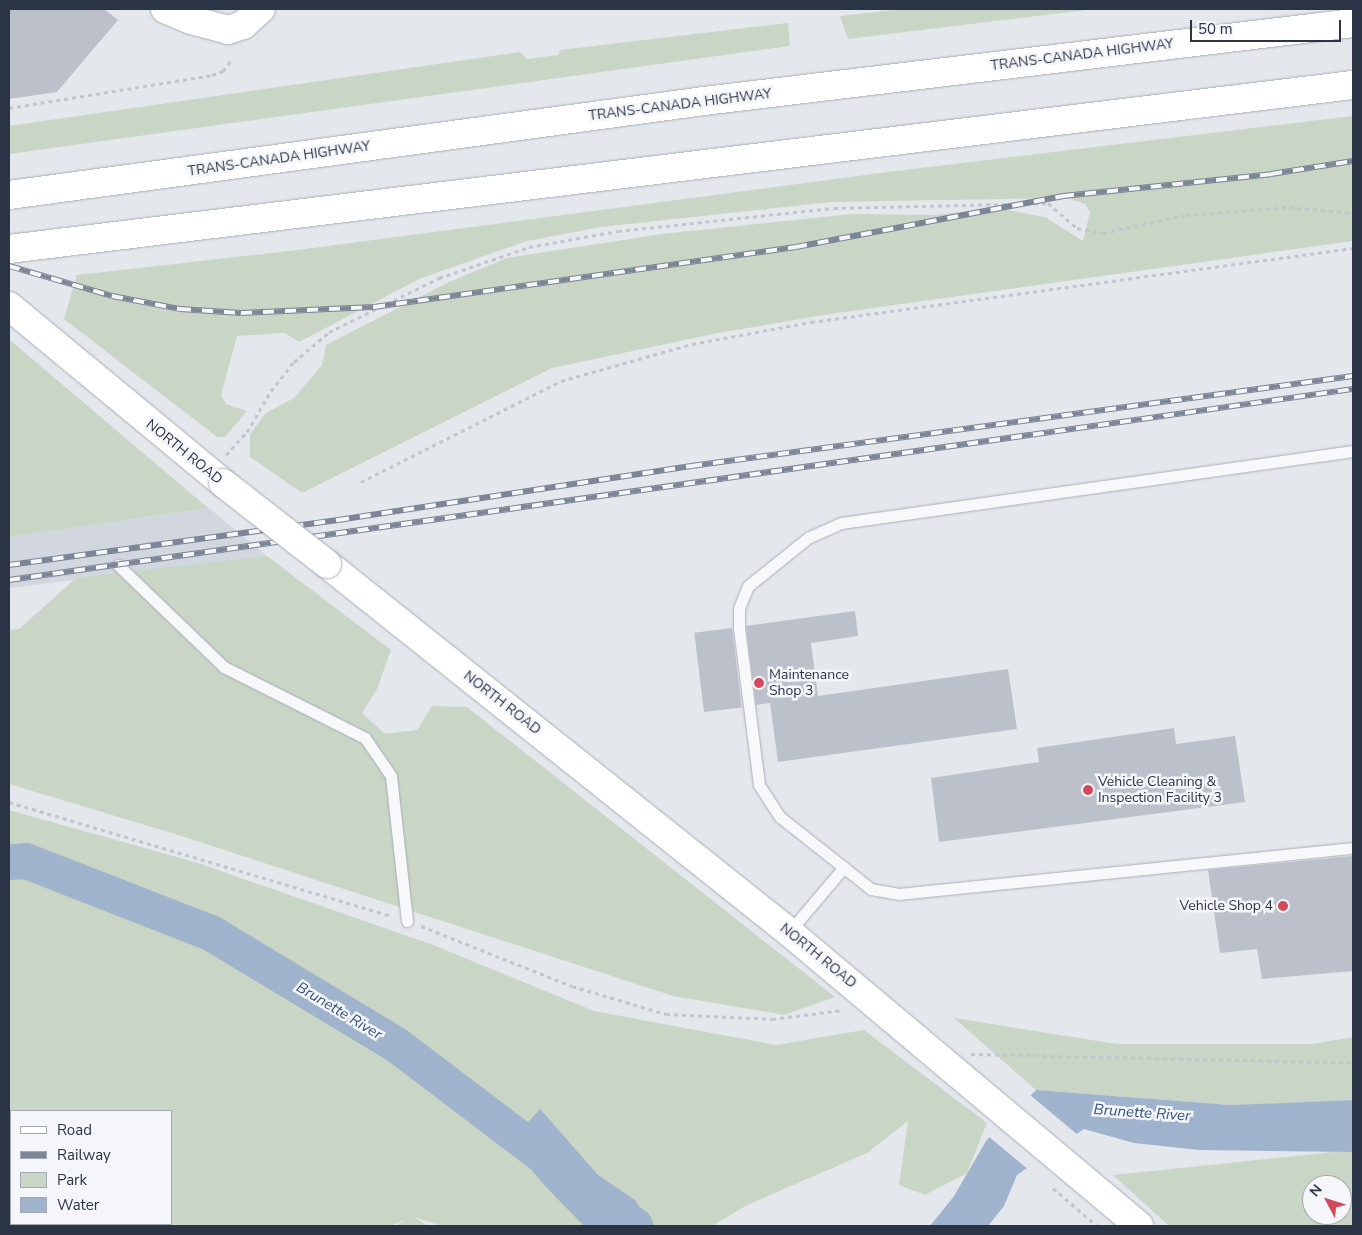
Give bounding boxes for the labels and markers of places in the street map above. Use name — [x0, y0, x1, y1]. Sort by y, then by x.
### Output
place label: Maintenance Shop 3 — [769, 667, 849, 700]
marker: Maintenance Shop 3 — [753, 677, 765, 689]
place label: Vehicle Cleaning & Inspection Facility 3 — [1098, 774, 1222, 806]
marker: Vehicle Cleaning & Inspection Facility 3 — [1082, 784, 1094, 796]
place label: Vehicle Shop 4 — [1179, 898, 1273, 914]
marker: Vehicle Shop 4 — [1277, 900, 1289, 912]

